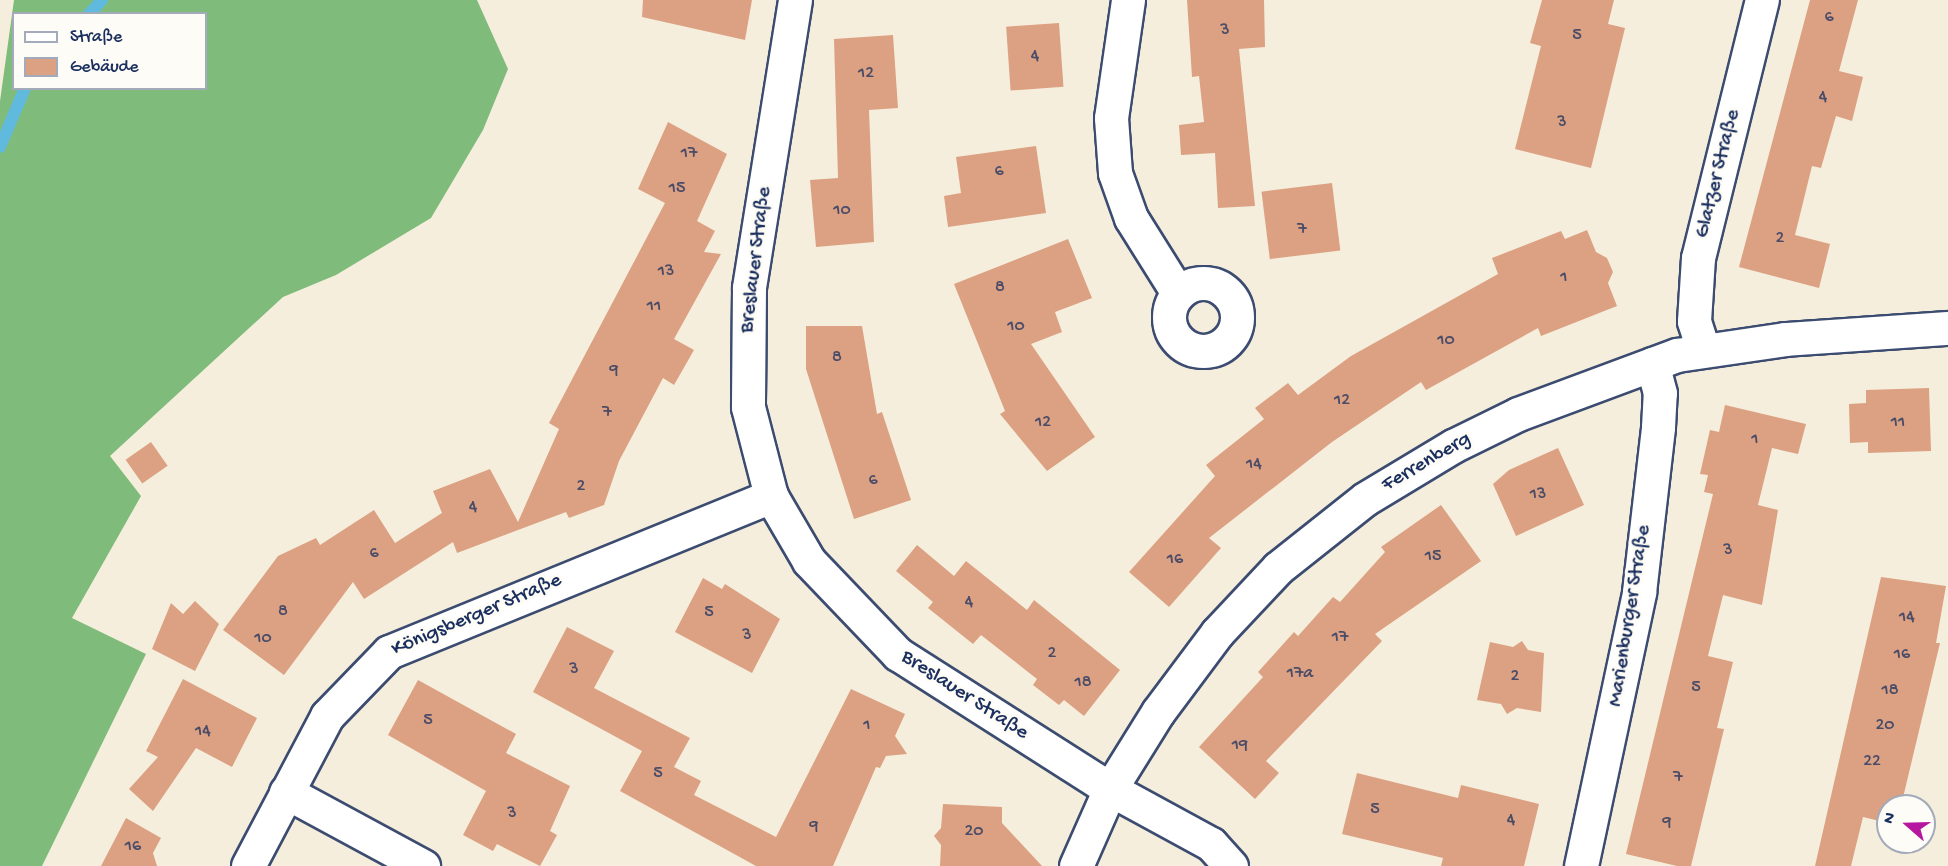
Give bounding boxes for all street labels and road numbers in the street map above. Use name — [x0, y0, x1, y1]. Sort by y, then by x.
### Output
street label: Glatzer Straße — [1691, 107, 1747, 241]
street label: Breslauer Straße — [736, 185, 778, 335]
street label: Ferrenberg — [1378, 427, 1476, 499]
street label: Marienburger Straße — [1604, 523, 1658, 709]
street label: Königsberger Straße — [388, 569, 566, 663]
street label: Breslauer Straße — [895, 645, 1033, 747]

